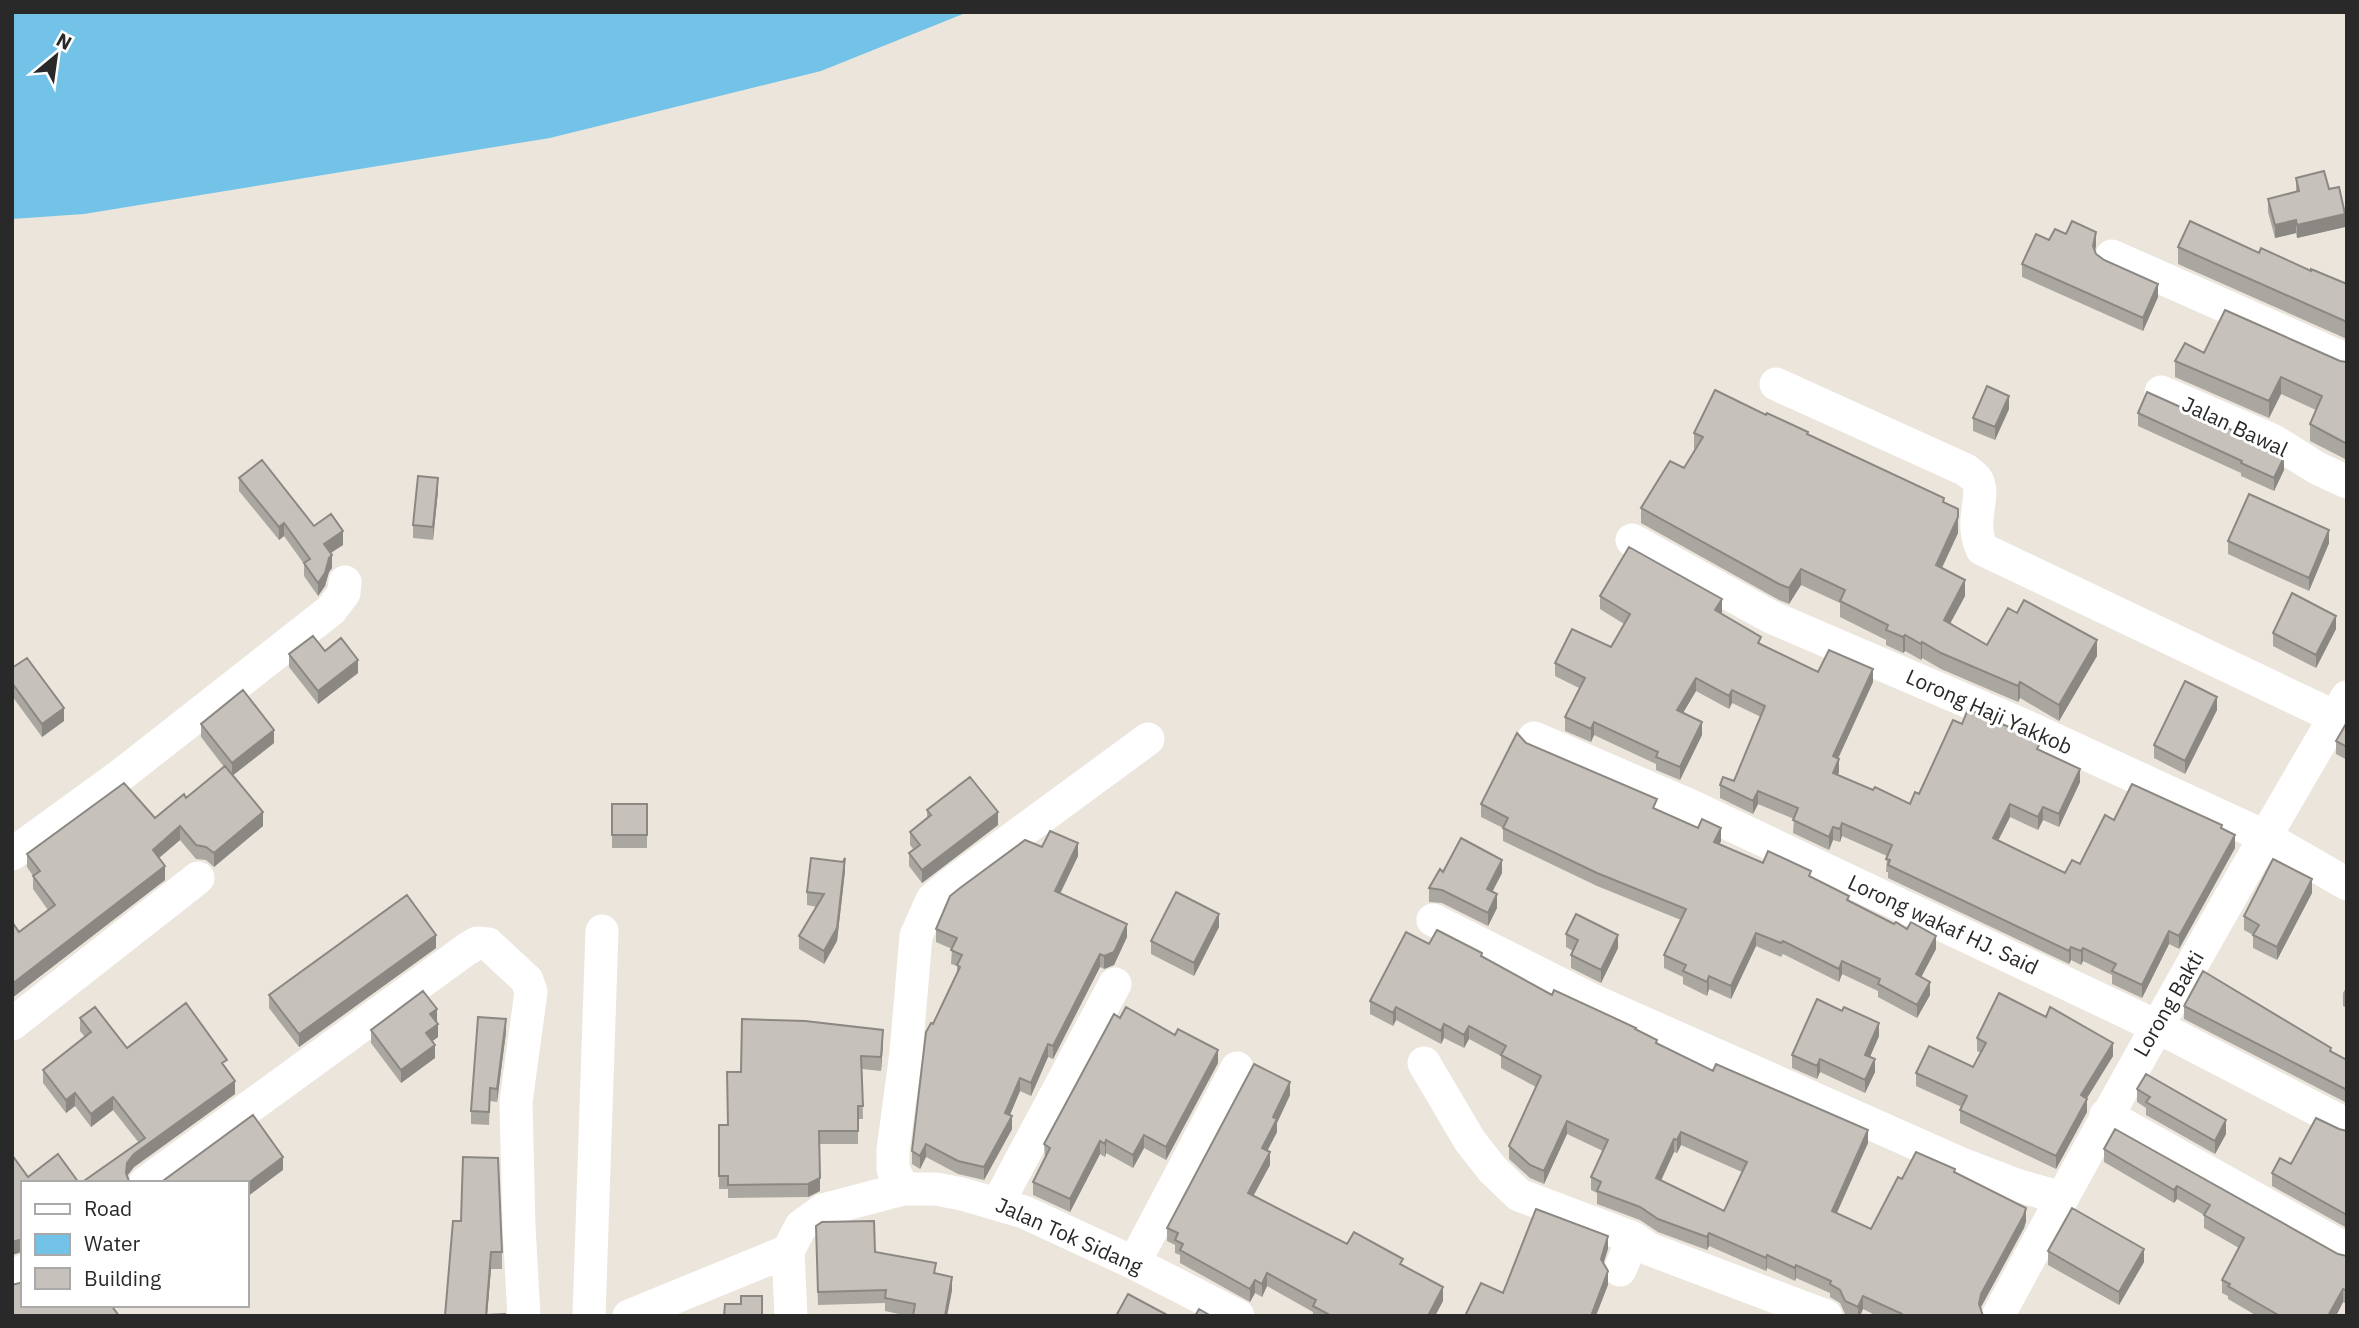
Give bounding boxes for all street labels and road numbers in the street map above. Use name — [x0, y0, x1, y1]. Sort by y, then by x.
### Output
street label: Jalan Bawal — [2178, 389, 2293, 463]
street label: Lorong Haji Yakkob — [1902, 662, 2077, 760]
street label: Lorong wakaf HJ. Said — [1844, 868, 2043, 981]
street label: Lorong Bakti — [2127, 945, 2210, 1062]
street label: Jalan Tok Sidang — [992, 1190, 1147, 1280]

